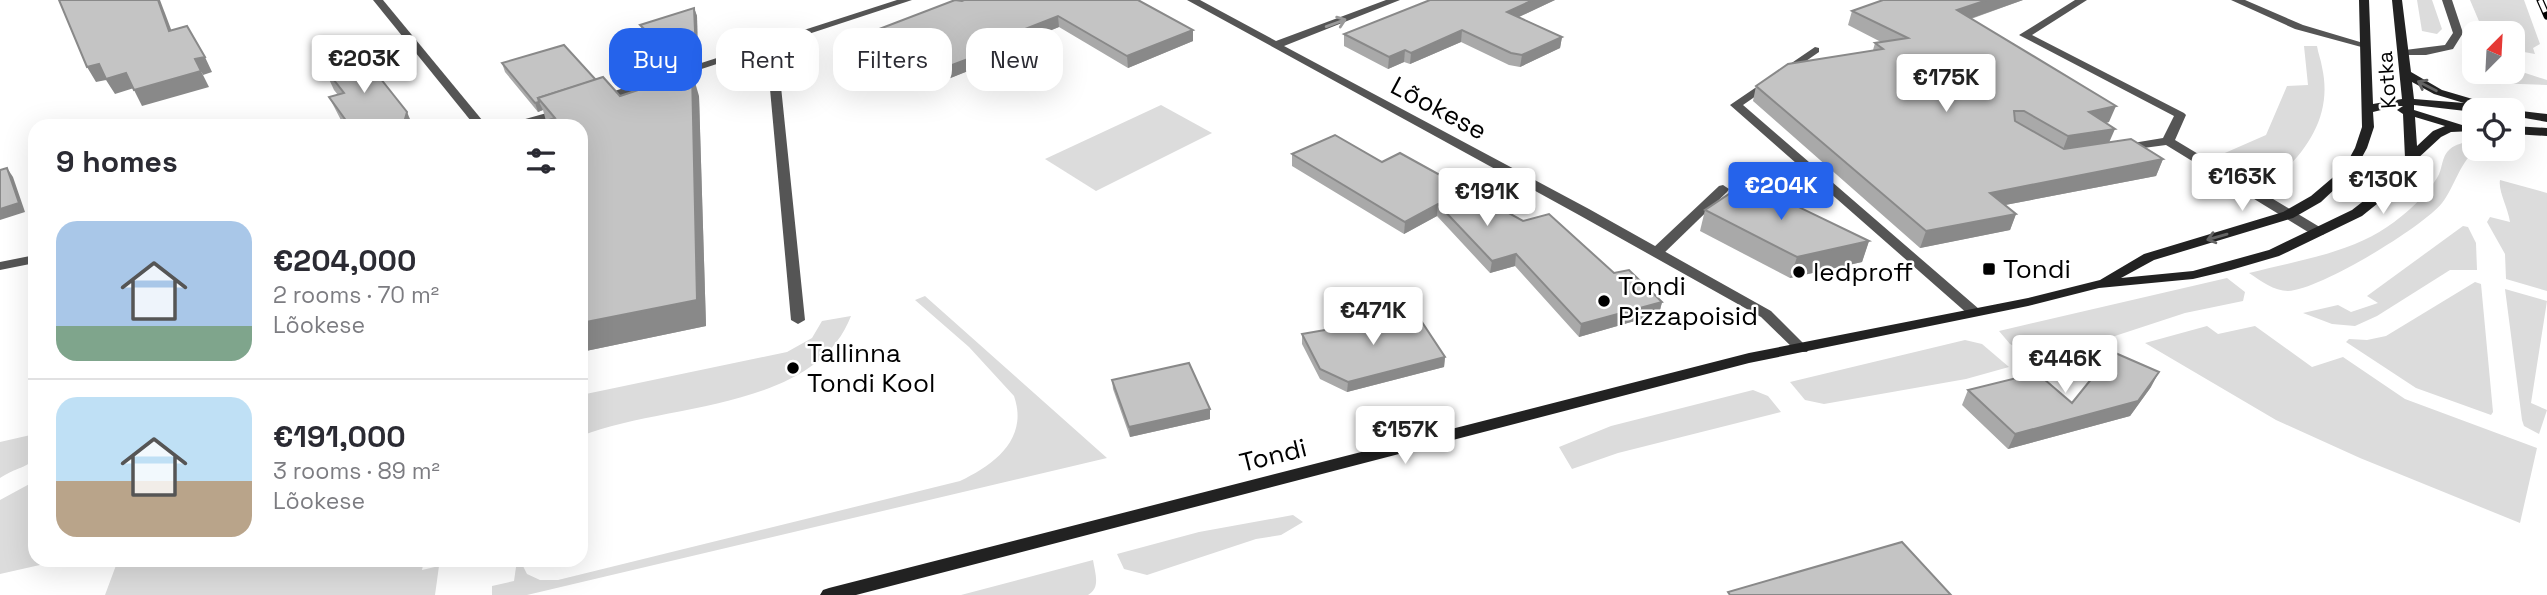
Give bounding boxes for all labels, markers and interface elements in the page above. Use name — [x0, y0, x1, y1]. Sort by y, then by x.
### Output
one-way arrow — [1324, 16, 1346, 28]
north arrow — [2462, 21, 2525, 84]
map controls — [2462, 21, 2525, 161]
chip: Buy — [609, 28, 702, 91]
chip: Rent — [716, 28, 819, 91]
chip: Filters — [833, 28, 952, 91]
chip: New — [966, 28, 1063, 91]
pin: €203K — [315, 36, 413, 95]
text: €203K — [328, 43, 400, 73]
street label: Kotka — [2371, 50, 2402, 110]
pin: €175K — [1897, 54, 1995, 114]
text: €175K — [1913, 62, 1979, 92]
street label: Lõokese — [1385, 69, 1493, 147]
one-way arrow — [2417, 79, 2438, 93]
button: locate — [2462, 98, 2525, 161]
text: 9 homes — [56, 142, 178, 181]
icon: filters — [522, 142, 560, 180]
pin: €163K — [2193, 154, 2291, 213]
pin: €130K — [2334, 156, 2432, 216]
text: €163K — [2208, 161, 2276, 191]
pin: €204K — [1732, 162, 1830, 222]
text: €130K — [2348, 164, 2418, 194]
pin: €191K — [1438, 168, 1536, 228]
text: €204K — [1744, 170, 1818, 200]
text: €191K — [1455, 176, 1520, 206]
one-way arrow — [2206, 232, 2228, 245]
text: €204,000 — [273, 241, 416, 280]
icon: home — [112, 249, 196, 333]
place label: Tondi — [2003, 252, 2071, 286]
place label: ledproff — [1813, 255, 1913, 289]
marker: Tondi — [1981, 261, 1997, 277]
marker: ledproff — [1791, 264, 1807, 280]
place label: Tondi Pizzapoisid — [1618, 269, 1758, 333]
text: 2 rooms · 70 m² — [273, 280, 439, 310]
pin: €471K — [1324, 288, 1422, 347]
marker: Tondi Pizzapoisid — [1596, 293, 1612, 309]
text: €471K — [1340, 295, 1406, 325]
text: Lõokese — [273, 310, 365, 340]
place label: Tallinna Tondi Kool — [807, 336, 935, 400]
pin: €446K — [2016, 336, 2114, 395]
text: €446K — [2028, 343, 2102, 373]
marker: Tallinna Tondi Kool — [785, 360, 801, 376]
pin: €157K — [1356, 406, 1454, 466]
text: €157K — [1372, 414, 1438, 444]
text: €191,000 — [273, 417, 406, 456]
icon: home — [112, 425, 196, 509]
street label: Tondi — [1236, 430, 1310, 480]
text: 3 rooms · 89 m² — [273, 456, 440, 486]
text: Lõokese — [273, 486, 365, 516]

